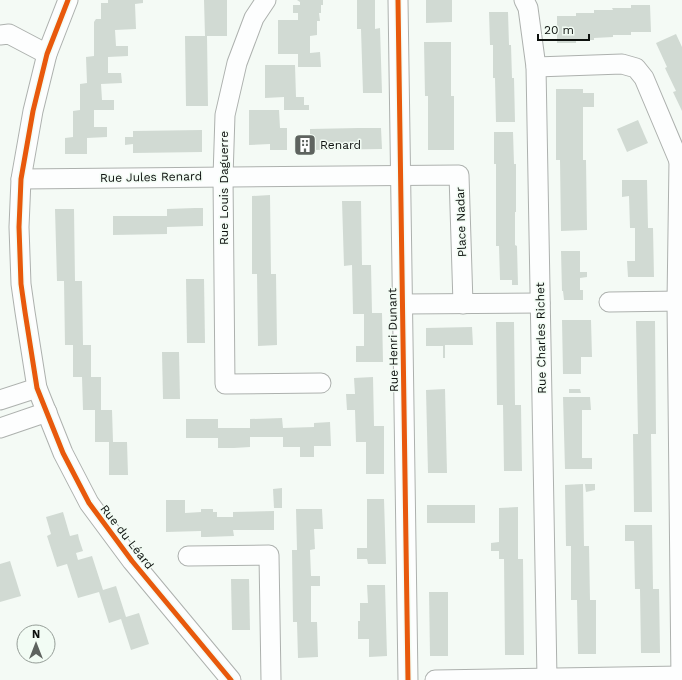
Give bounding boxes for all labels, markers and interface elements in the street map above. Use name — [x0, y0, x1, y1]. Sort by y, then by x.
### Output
scale bar — [538, 16, 589, 42]
text: 20 m — [544, 23, 574, 37]
street label: Rue Louis Daguerre — [217, 131, 231, 245]
building icon: Renard — [292, 132, 318, 158]
place label: Renard — [320, 138, 361, 152]
street label: Rue Jules Renard — [100, 169, 202, 185]
street label: Place Nadar — [453, 187, 469, 257]
street label: Rue Charles Richet — [533, 282, 549, 394]
street label: Rue Henri Dunant — [385, 288, 401, 392]
street label: Rue du Léard — [97, 502, 157, 572]
north arrow — [16, 624, 56, 664]
text: N — [32, 628, 40, 641]

